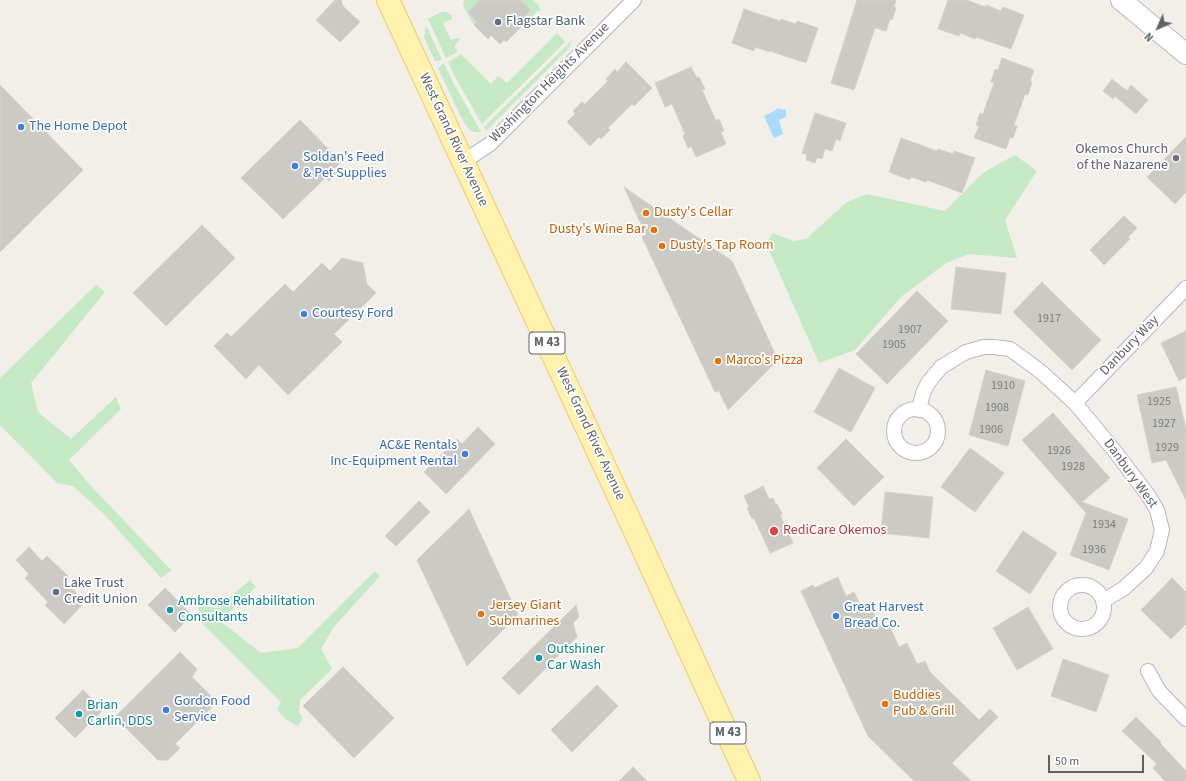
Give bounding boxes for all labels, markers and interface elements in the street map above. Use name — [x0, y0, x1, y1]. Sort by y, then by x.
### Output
north arrow — [1138, 8, 1178, 48]
place label: Flagstar Bank — [506, 14, 585, 30]
marker: Flagstar Bank — [493, 17, 503, 27]
street label: Washington Heights Avenue — [487, 20, 613, 146]
text: N — [1141, 29, 1157, 45]
street label: West Grand River Avenue — [415, 71, 491, 209]
place label: The Home Depot — [29, 119, 127, 135]
marker: The Home Depot — [16, 122, 26, 132]
place label: Okemos Church of the Nazarene — [1075, 142, 1168, 174]
place label: Soldan's Feed & Pet Supplies — [303, 150, 387, 182]
marker: Okemos Church of the Nazarene — [1171, 153, 1181, 163]
marker: Soldan's Feed & Pet Supplies — [290, 161, 300, 171]
place label: Dusty's Cellar — [654, 205, 733, 221]
marker: Dusty's Cellar — [641, 208, 651, 218]
place label: Dusty's Wine Bar — [549, 222, 646, 238]
marker: Dusty's Wine Bar — [649, 225, 659, 235]
place label: Dusty's Tap Room — [670, 238, 774, 254]
marker: Dusty's Tap Room — [657, 241, 667, 251]
place label: Courtesy Ford — [312, 306, 394, 322]
marker: Courtesy Ford — [299, 309, 309, 319]
house number: 1917 — [1037, 312, 1061, 326]
street label: Danbury Way — [1097, 312, 1163, 380]
house number: 1907 — [898, 323, 922, 337]
road number: M 43 — [529, 332, 565, 354]
house number: 1905 — [882, 338, 906, 352]
place label: Marco's Pizza — [726, 353, 803, 369]
marker: Marco's Pizza — [713, 356, 723, 366]
street label: West Grand River Avenue — [552, 365, 628, 503]
house number: 1910 — [991, 379, 1015, 393]
house number: 1925 — [1147, 395, 1171, 409]
house number: 1908 — [985, 401, 1009, 415]
house number: 1927 — [1152, 417, 1176, 431]
house number: 1906 — [979, 423, 1003, 437]
street label: Danbury West — [1099, 436, 1161, 512]
place label: AC&E Rentals Inc-Equipment Rental — [330, 438, 457, 470]
house number: 1929 — [1155, 441, 1179, 455]
house number: 1926 — [1047, 444, 1071, 458]
marker: AC&E Rentals Inc-Equipment Rental — [460, 449, 470, 459]
house number: 1928 — [1061, 460, 1085, 474]
house number: 1934 — [1092, 518, 1116, 532]
place label: RediCare Okemos — [783, 523, 886, 539]
marker: RediCare Okemos — [768, 525, 780, 537]
house number: 1936 — [1082, 543, 1106, 557]
place label: Lake Trust Credit Union — [64, 576, 138, 608]
marker: Lake Trust Credit Union — [51, 587, 61, 597]
place label: Ambrose Rehabilitation Consultants — [178, 594, 315, 626]
place label: Jersey Giant Submarines — [489, 598, 561, 630]
place label: Great Harvest Bread Co. — [844, 600, 924, 632]
marker: Ambrose Rehabilitation Consultants — [165, 605, 175, 615]
marker: Jersey Giant Submarines — [476, 609, 486, 619]
marker: Great Harvest Bread Co. — [831, 611, 841, 621]
place label: Outshiner Car Wash — [547, 642, 605, 674]
marker: Outshiner Car Wash — [534, 653, 544, 663]
place label: Buddies Pub & Grill — [893, 688, 954, 720]
place label: Gordon Food Service — [174, 694, 250, 726]
place label: Brian Carlin, DDS — [87, 698, 153, 730]
marker: Buddies Pub & Grill — [880, 699, 890, 709]
marker: Gordon Food Service — [161, 705, 171, 715]
marker: Brian Carlin, DDS — [74, 709, 84, 719]
road number: M 43 — [710, 722, 746, 744]
scale bar — [1050, 747, 1146, 773]
text: 50 m — [1055, 753, 1079, 770]

